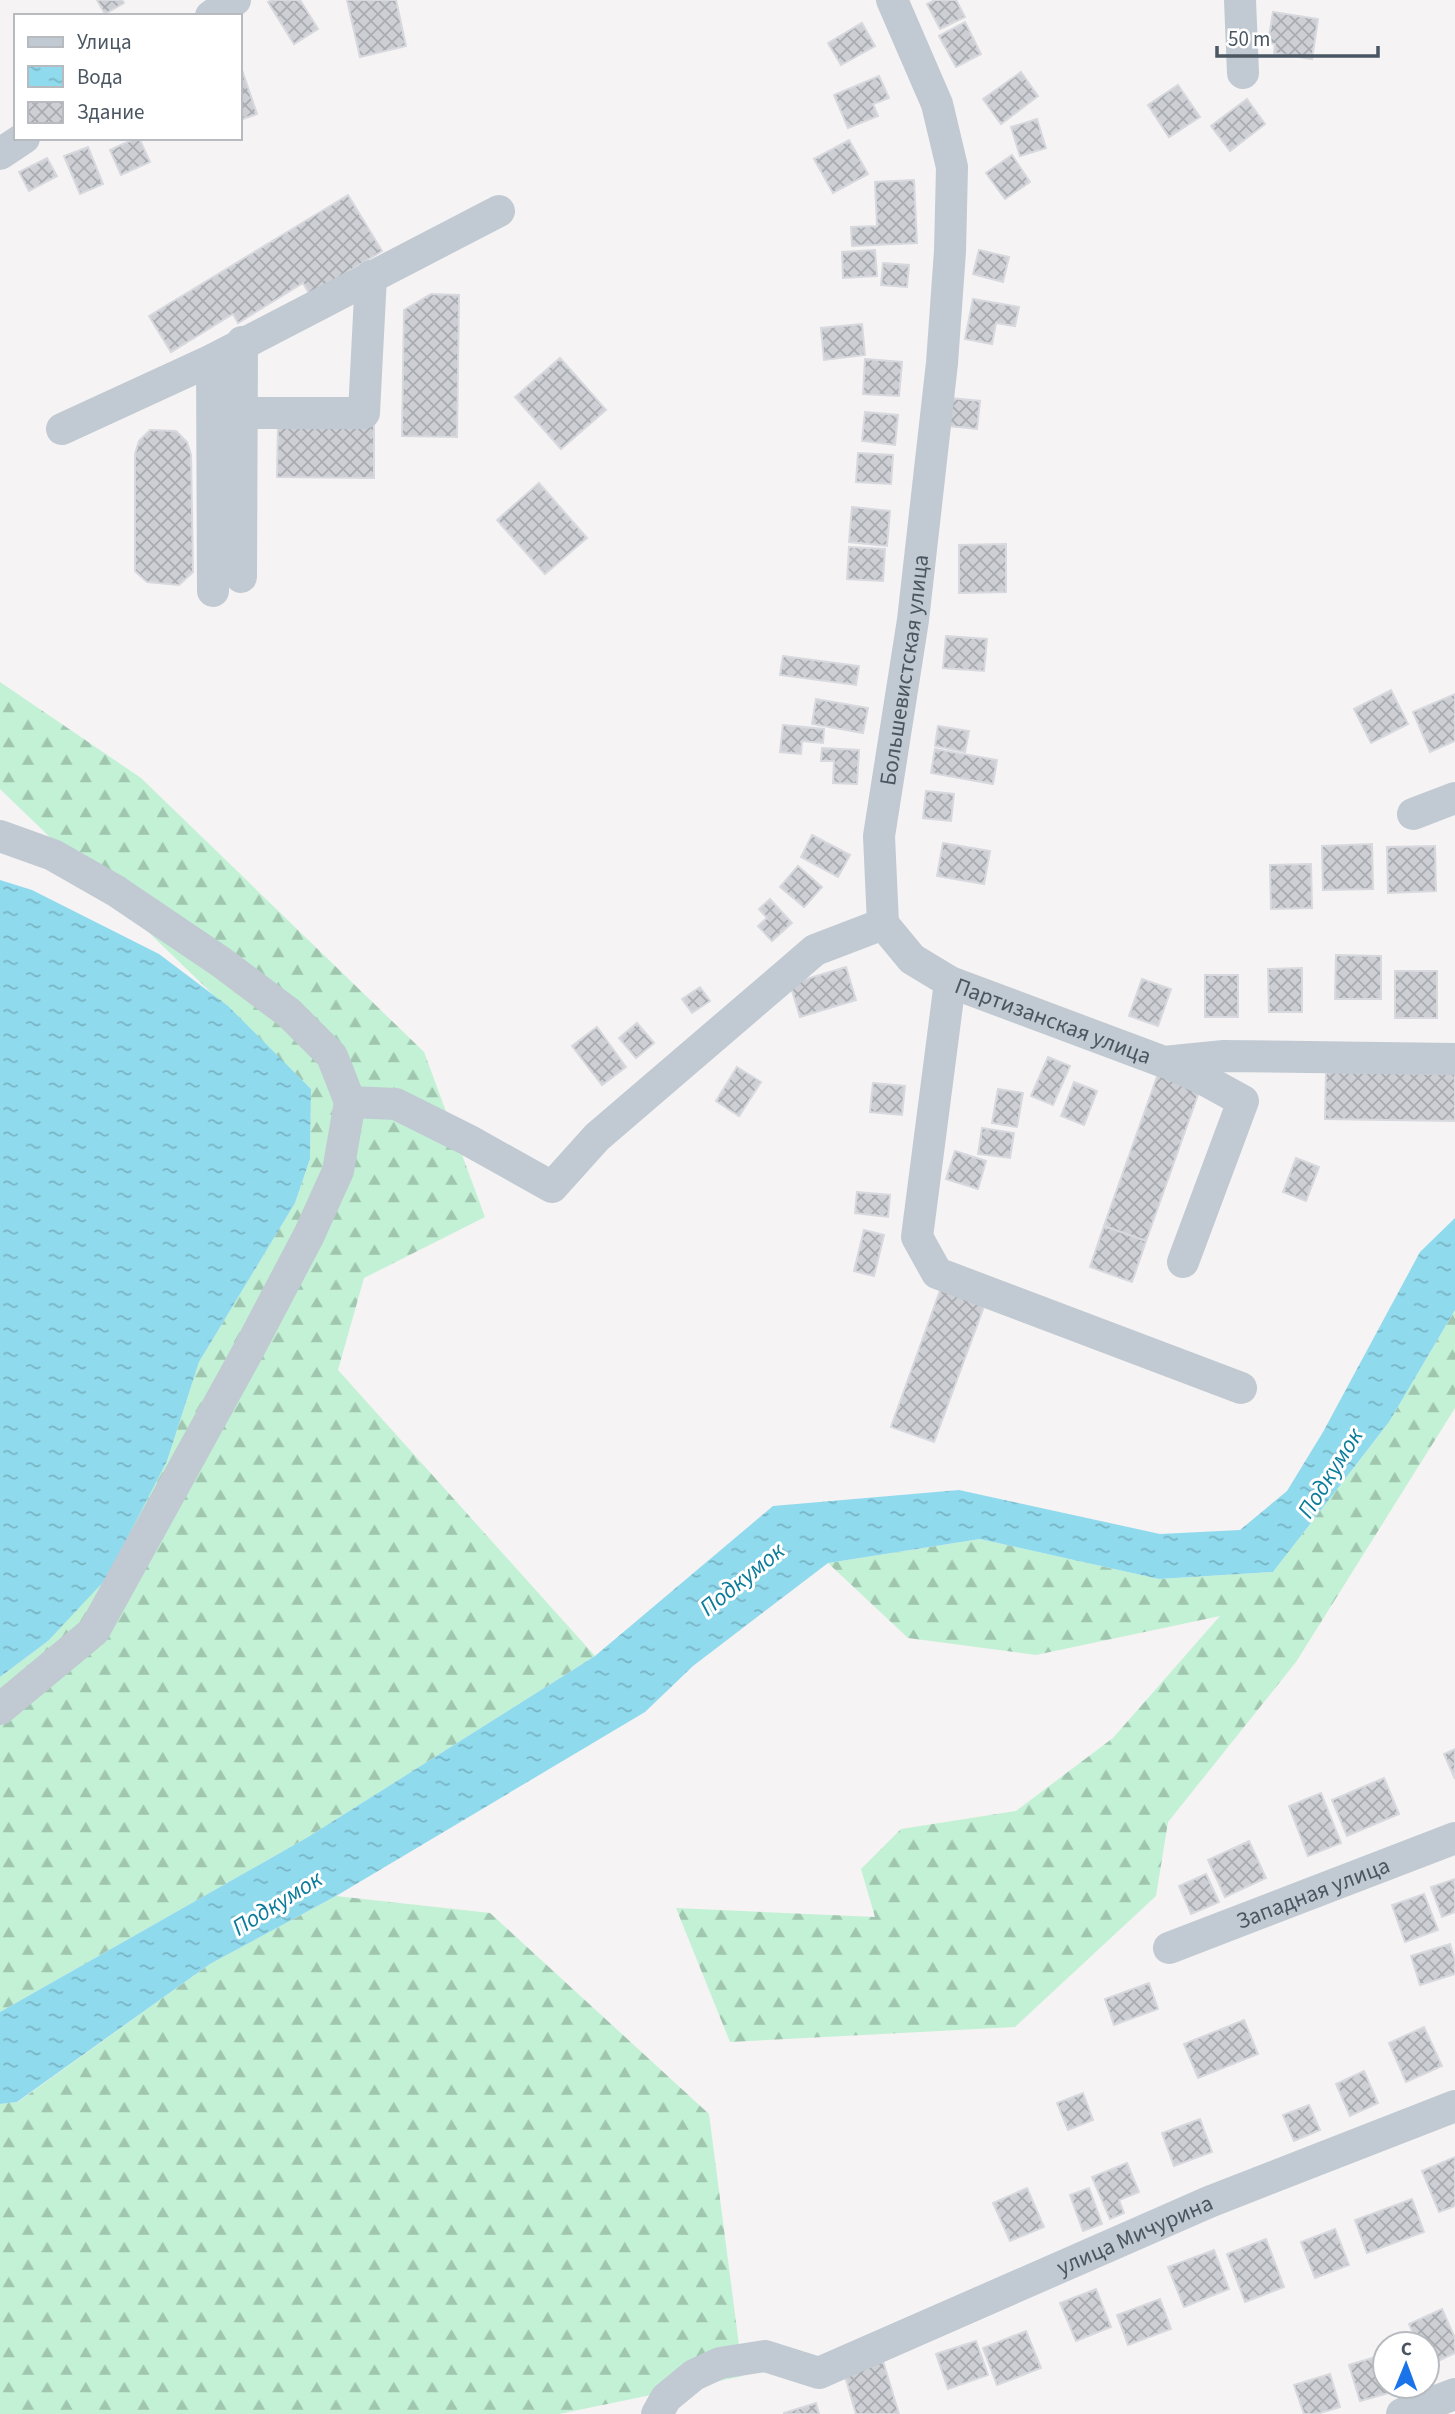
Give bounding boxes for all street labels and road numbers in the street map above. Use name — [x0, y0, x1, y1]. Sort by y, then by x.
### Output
street label: Большевистская улица — [871, 553, 937, 788]
street label: Партизанская улица — [950, 969, 1156, 1073]
street label: Западная улица — [1231, 1849, 1395, 1938]
street label: улица Мичурина — [1051, 2186, 1218, 2284]

